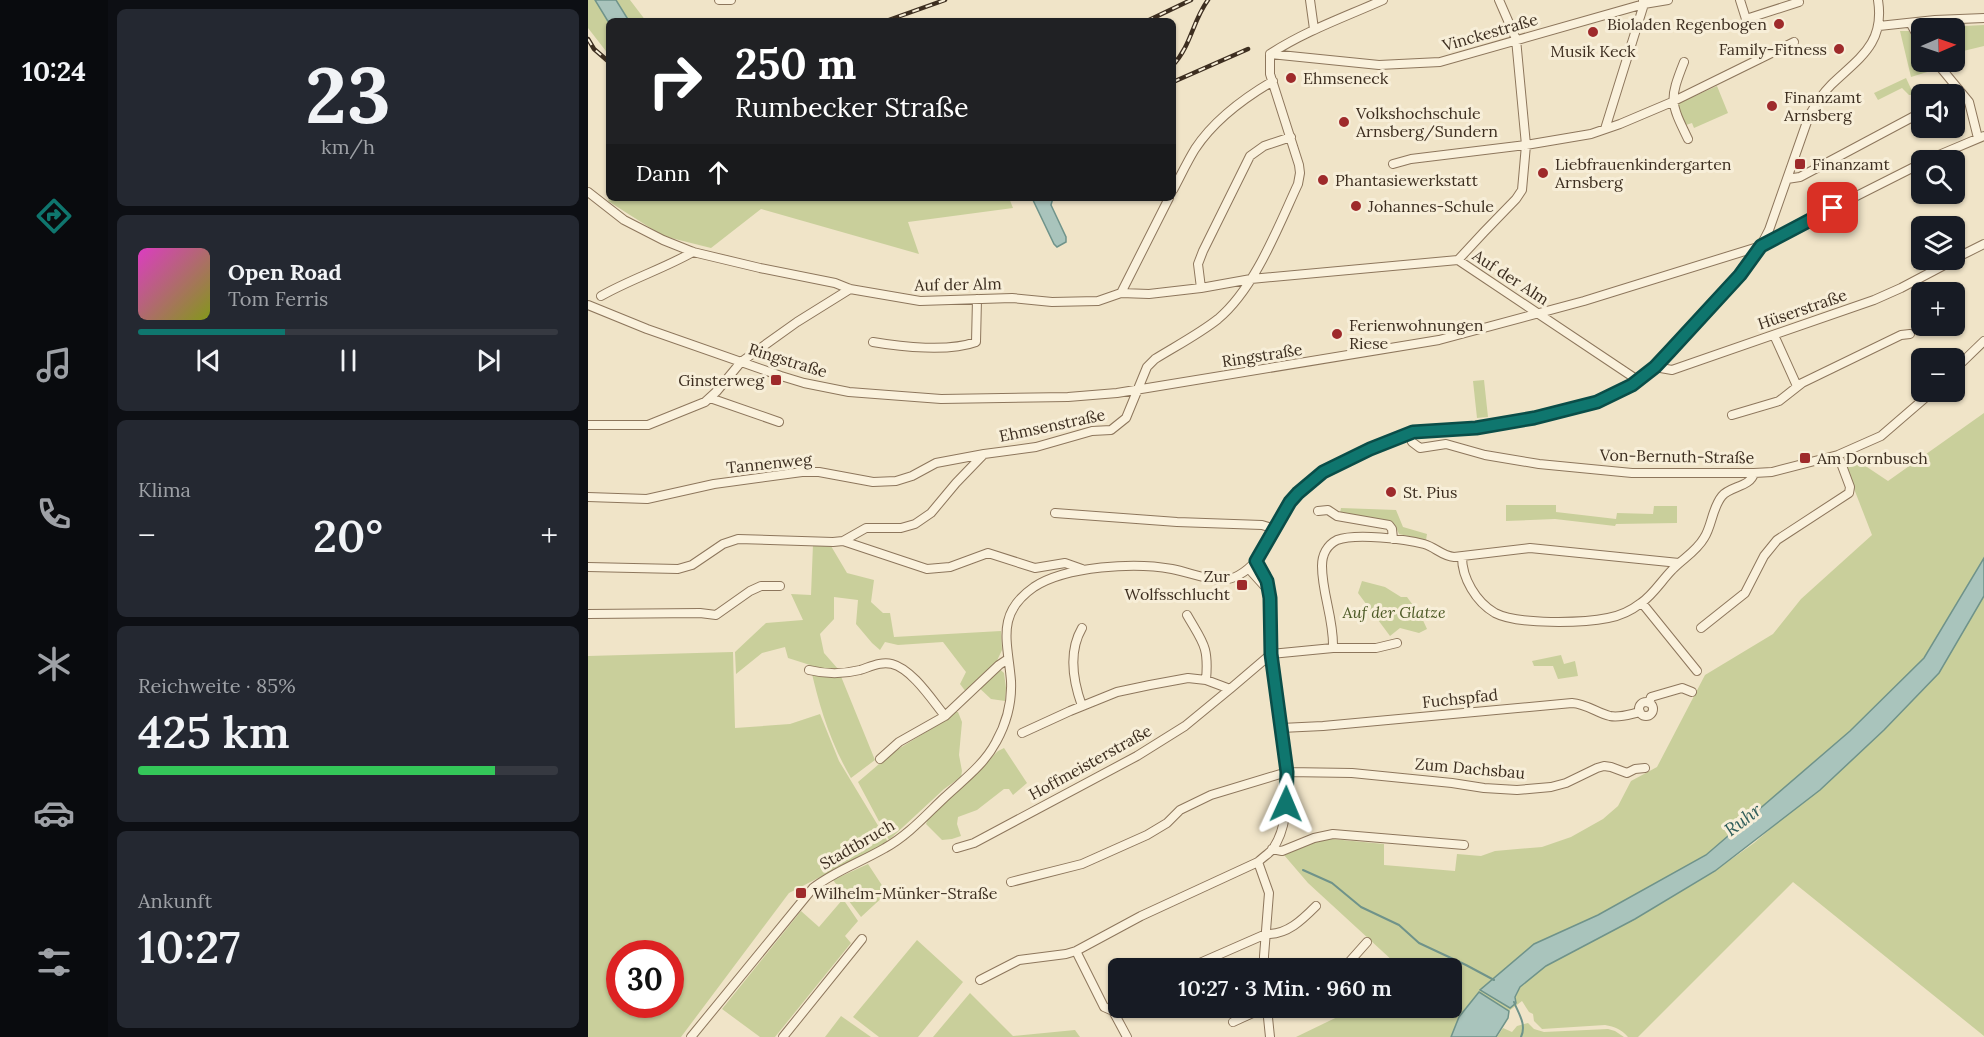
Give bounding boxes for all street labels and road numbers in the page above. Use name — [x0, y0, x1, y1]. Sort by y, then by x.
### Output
street label: Vinckestraße — [1439, 9, 1540, 55]
street label: Auf der Alm — [1468, 244, 1553, 309]
street label: Auf der Alm — [913, 273, 1002, 295]
street label: Hüserstraße — [1755, 284, 1850, 334]
street label: Ringstraße — [746, 339, 830, 382]
street label: Ringstraße — [1220, 339, 1304, 371]
street label: Ehmsenstraße — [997, 404, 1107, 446]
street label: Von-Bernuth-Straße — [1599, 445, 1755, 467]
street label: Tannenweg — [725, 448, 814, 477]
street label: Fuchspfad — [1421, 684, 1499, 712]
street label: Hoffmeisterstraße — [1025, 720, 1155, 804]
street label: Zum Dachsbau — [1414, 753, 1526, 783]
street label: Stadtbruch — [816, 814, 898, 873]

